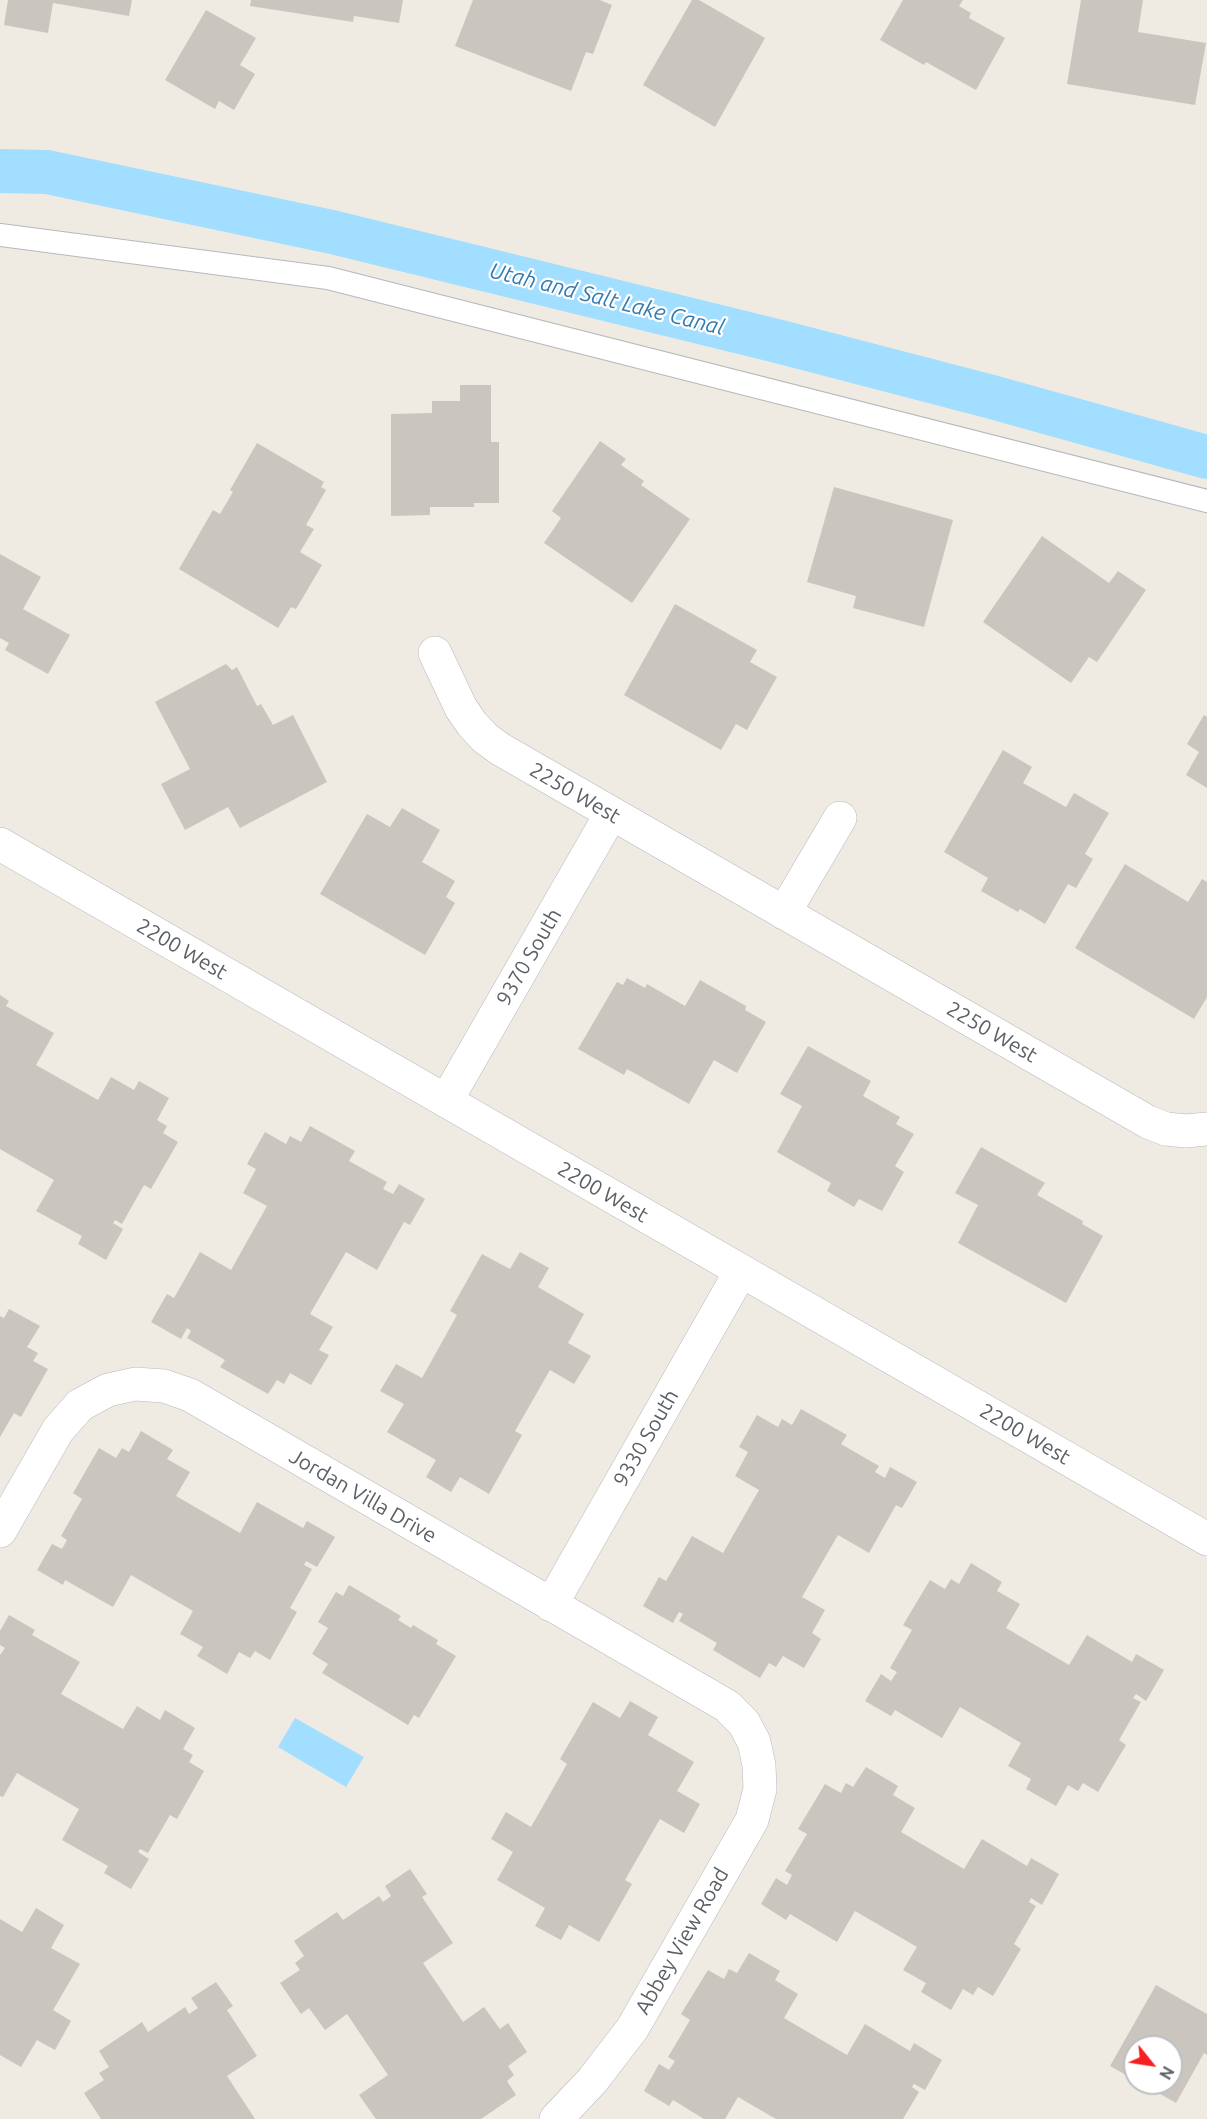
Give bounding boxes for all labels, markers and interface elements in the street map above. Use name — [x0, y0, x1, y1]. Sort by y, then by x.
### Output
water label: Utah and Salt Lake Canal — [487, 257, 727, 341]
street label: 2250 West — [525, 757, 625, 829]
street label: 9370 South — [491, 904, 567, 1010]
street label: 2200 West — [132, 913, 232, 985]
street label: 2250 West — [942, 996, 1042, 1068]
street label: 2200 West — [553, 1156, 653, 1228]
street label: 9330 South — [608, 1385, 684, 1491]
street label: 2200 West — [975, 1398, 1075, 1470]
street label: Jordan Villa Drive — [285, 1444, 441, 1548]
street label: Abbey View Road — [630, 1863, 734, 2019]
north arrow — [1123, 2035, 1183, 2095]
text: N — [1156, 2063, 1178, 2083]

